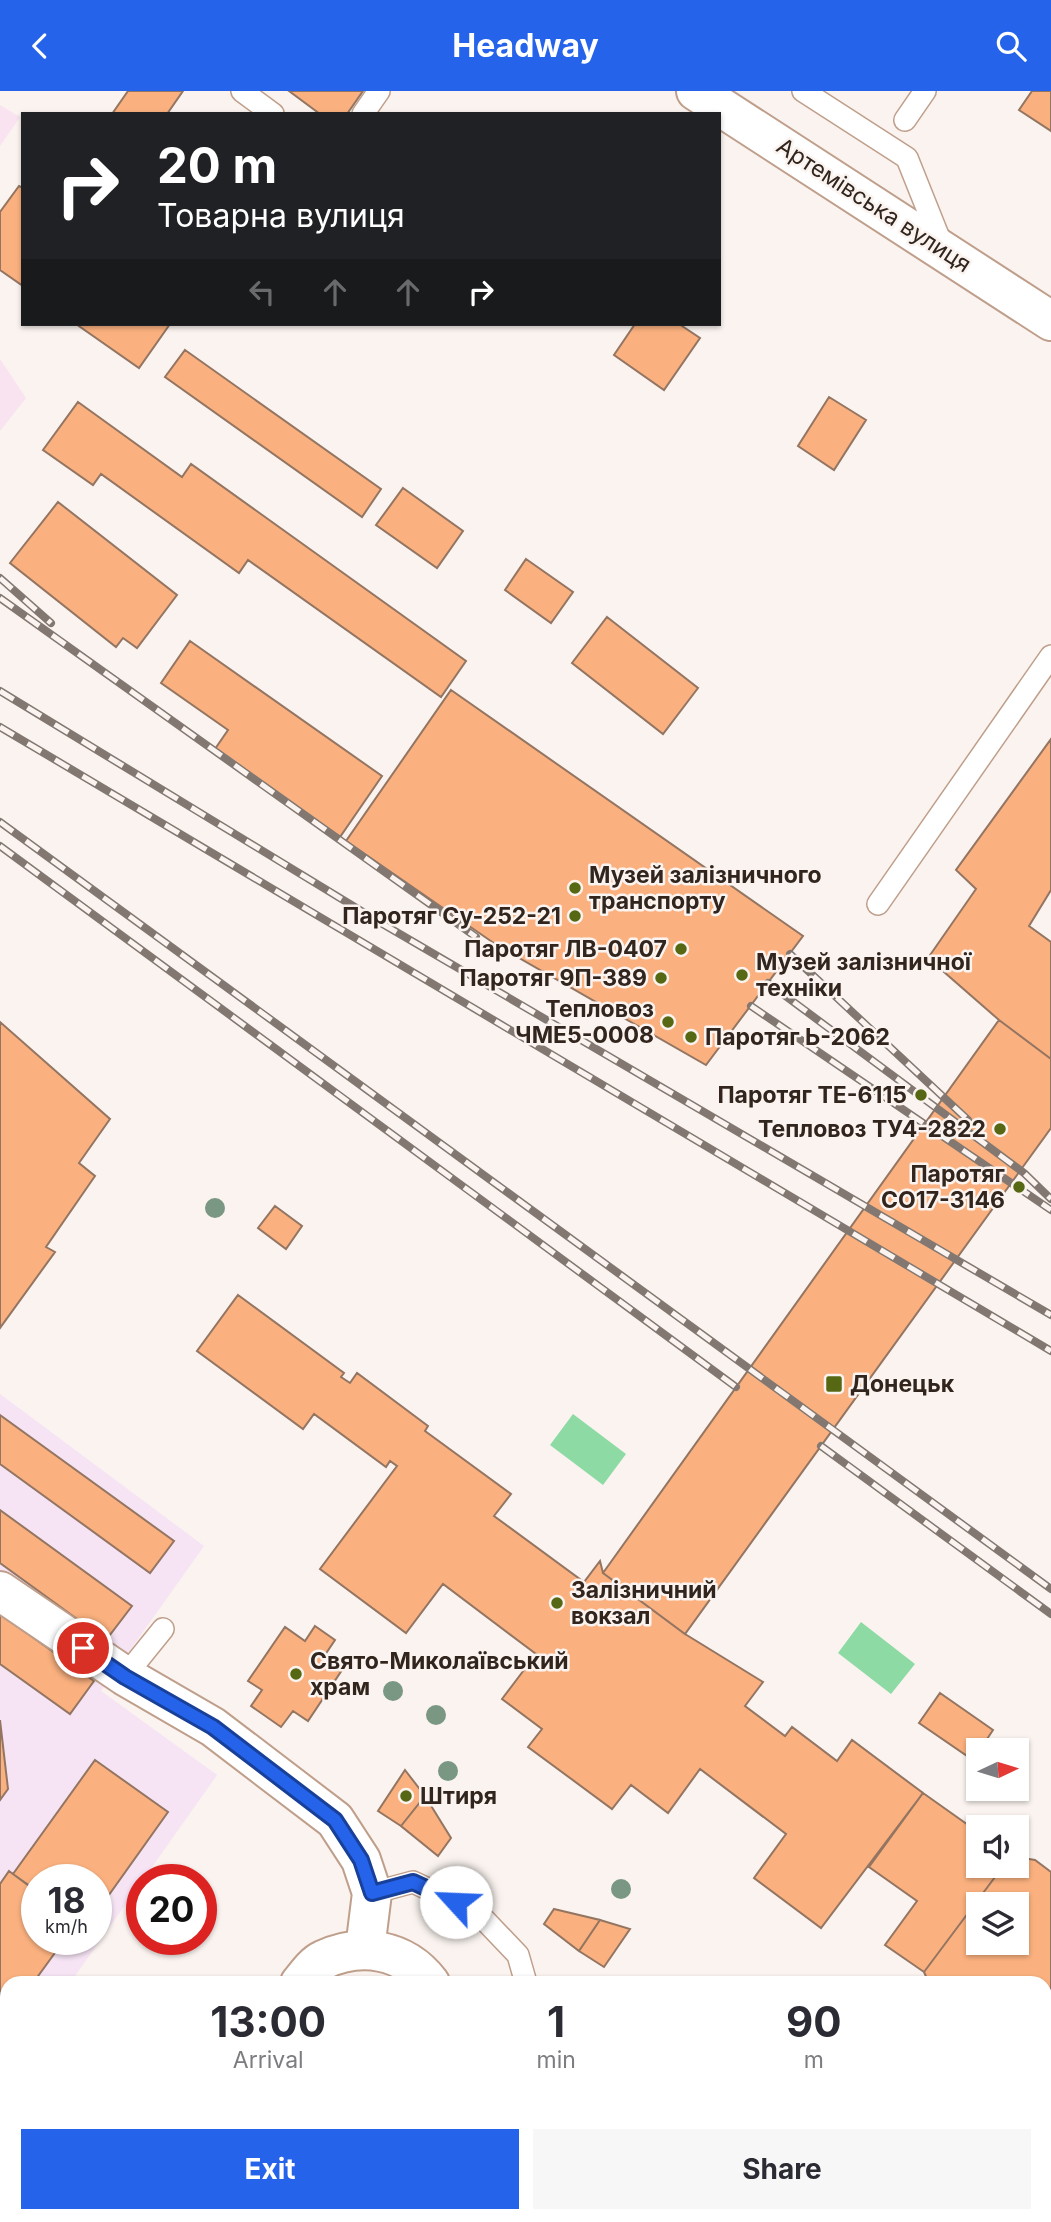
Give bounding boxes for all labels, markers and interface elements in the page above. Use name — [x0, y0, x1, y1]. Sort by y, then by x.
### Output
text: Headway — [452, 26, 599, 65]
icon: back — [21, 27, 59, 65]
icon: search — [992, 27, 1030, 65]
street label: Артемівська вулиця — [772, 132, 976, 278]
text: 20 m — [157, 136, 277, 195]
icon: right — [42, 140, 133, 231]
text: Товарна вулиця — [157, 196, 405, 235]
icon: left — [243, 273, 281, 311]
icon: ahead — [316, 273, 354, 311]
icon: ahead — [389, 273, 427, 311]
icon: right — [462, 273, 500, 311]
place label: Музей залізничного транспорту — [589, 861, 822, 915]
marker: Музей залізничного транспорту — [567, 880, 583, 896]
place label: Паротяг Су-252-21 — [342, 902, 561, 930]
marker: Паротяг Су-252-21 — [567, 908, 583, 924]
place label: Паротяг ЛВ-0407 — [464, 935, 667, 963]
marker: Паротяг ЛВ-0407 — [673, 941, 689, 957]
place label: Музей залізничної техніки — [756, 948, 973, 1002]
place label: Паротяг 9П-389 — [459, 964, 647, 992]
marker: Музей залізничної техніки — [734, 967, 750, 983]
marker: Паротяг 9П-389 — [653, 970, 669, 986]
place label: Тепловоз ЧМЕ5-0008 — [515, 995, 654, 1049]
marker: Тепловоз ЧМЕ5-0008 — [660, 1014, 676, 1030]
place label: Паротяг Ь-2062 — [705, 1023, 890, 1051]
marker: Паротяг Ь-2062 — [683, 1029, 699, 1045]
place label: Паротяг ТЕ-6115 — [717, 1081, 907, 1109]
marker: Паротяг ТЕ-6115 — [913, 1087, 929, 1103]
place label: Тепловоз ТУ4-2822 — [758, 1115, 986, 1143]
marker: Тепловоз ТУ4-2822 — [992, 1121, 1008, 1137]
place label: Паротяг СО17-3146 — [881, 1160, 1005, 1214]
marker: Паротяг СО17-3146 — [1011, 1179, 1027, 1195]
place label: Донецьк — [850, 1370, 955, 1398]
marker: Донецьк — [824, 1374, 844, 1394]
place label: Залізничний вокзал — [571, 1576, 717, 1630]
marker: Залізничний вокзал — [549, 1595, 565, 1611]
pin — [53, 1618, 113, 1678]
icon: arrive — [64, 1629, 102, 1667]
place label: Свято-Миколаївський храм — [310, 1647, 569, 1701]
marker: Свято-Миколаївський храм — [288, 1666, 304, 1682]
north arrow — [966, 1738, 1029, 1801]
map controls — [966, 1738, 1029, 1955]
place label: Штиря — [420, 1782, 497, 1810]
marker: Штиря — [398, 1788, 414, 1804]
button: sound — [966, 1815, 1029, 1878]
speed limit sign: 20 — [126, 1864, 217, 1955]
position arrow — [419, 1865, 493, 1939]
text: 18 — [48, 1879, 85, 1921]
button: layers — [966, 1892, 1029, 1955]
text: km/h — [45, 1916, 88, 1937]
text: 13:00 — [210, 1996, 326, 2047]
text: 1 — [547, 1996, 565, 2047]
text: 90 — [786, 1996, 842, 2047]
text: Arrival — [233, 2046, 304, 2074]
text: min — [536, 2046, 576, 2074]
text: m — [804, 2046, 824, 2074]
button: Exit — [21, 2129, 519, 2209]
button: Share — [533, 2129, 1031, 2209]

